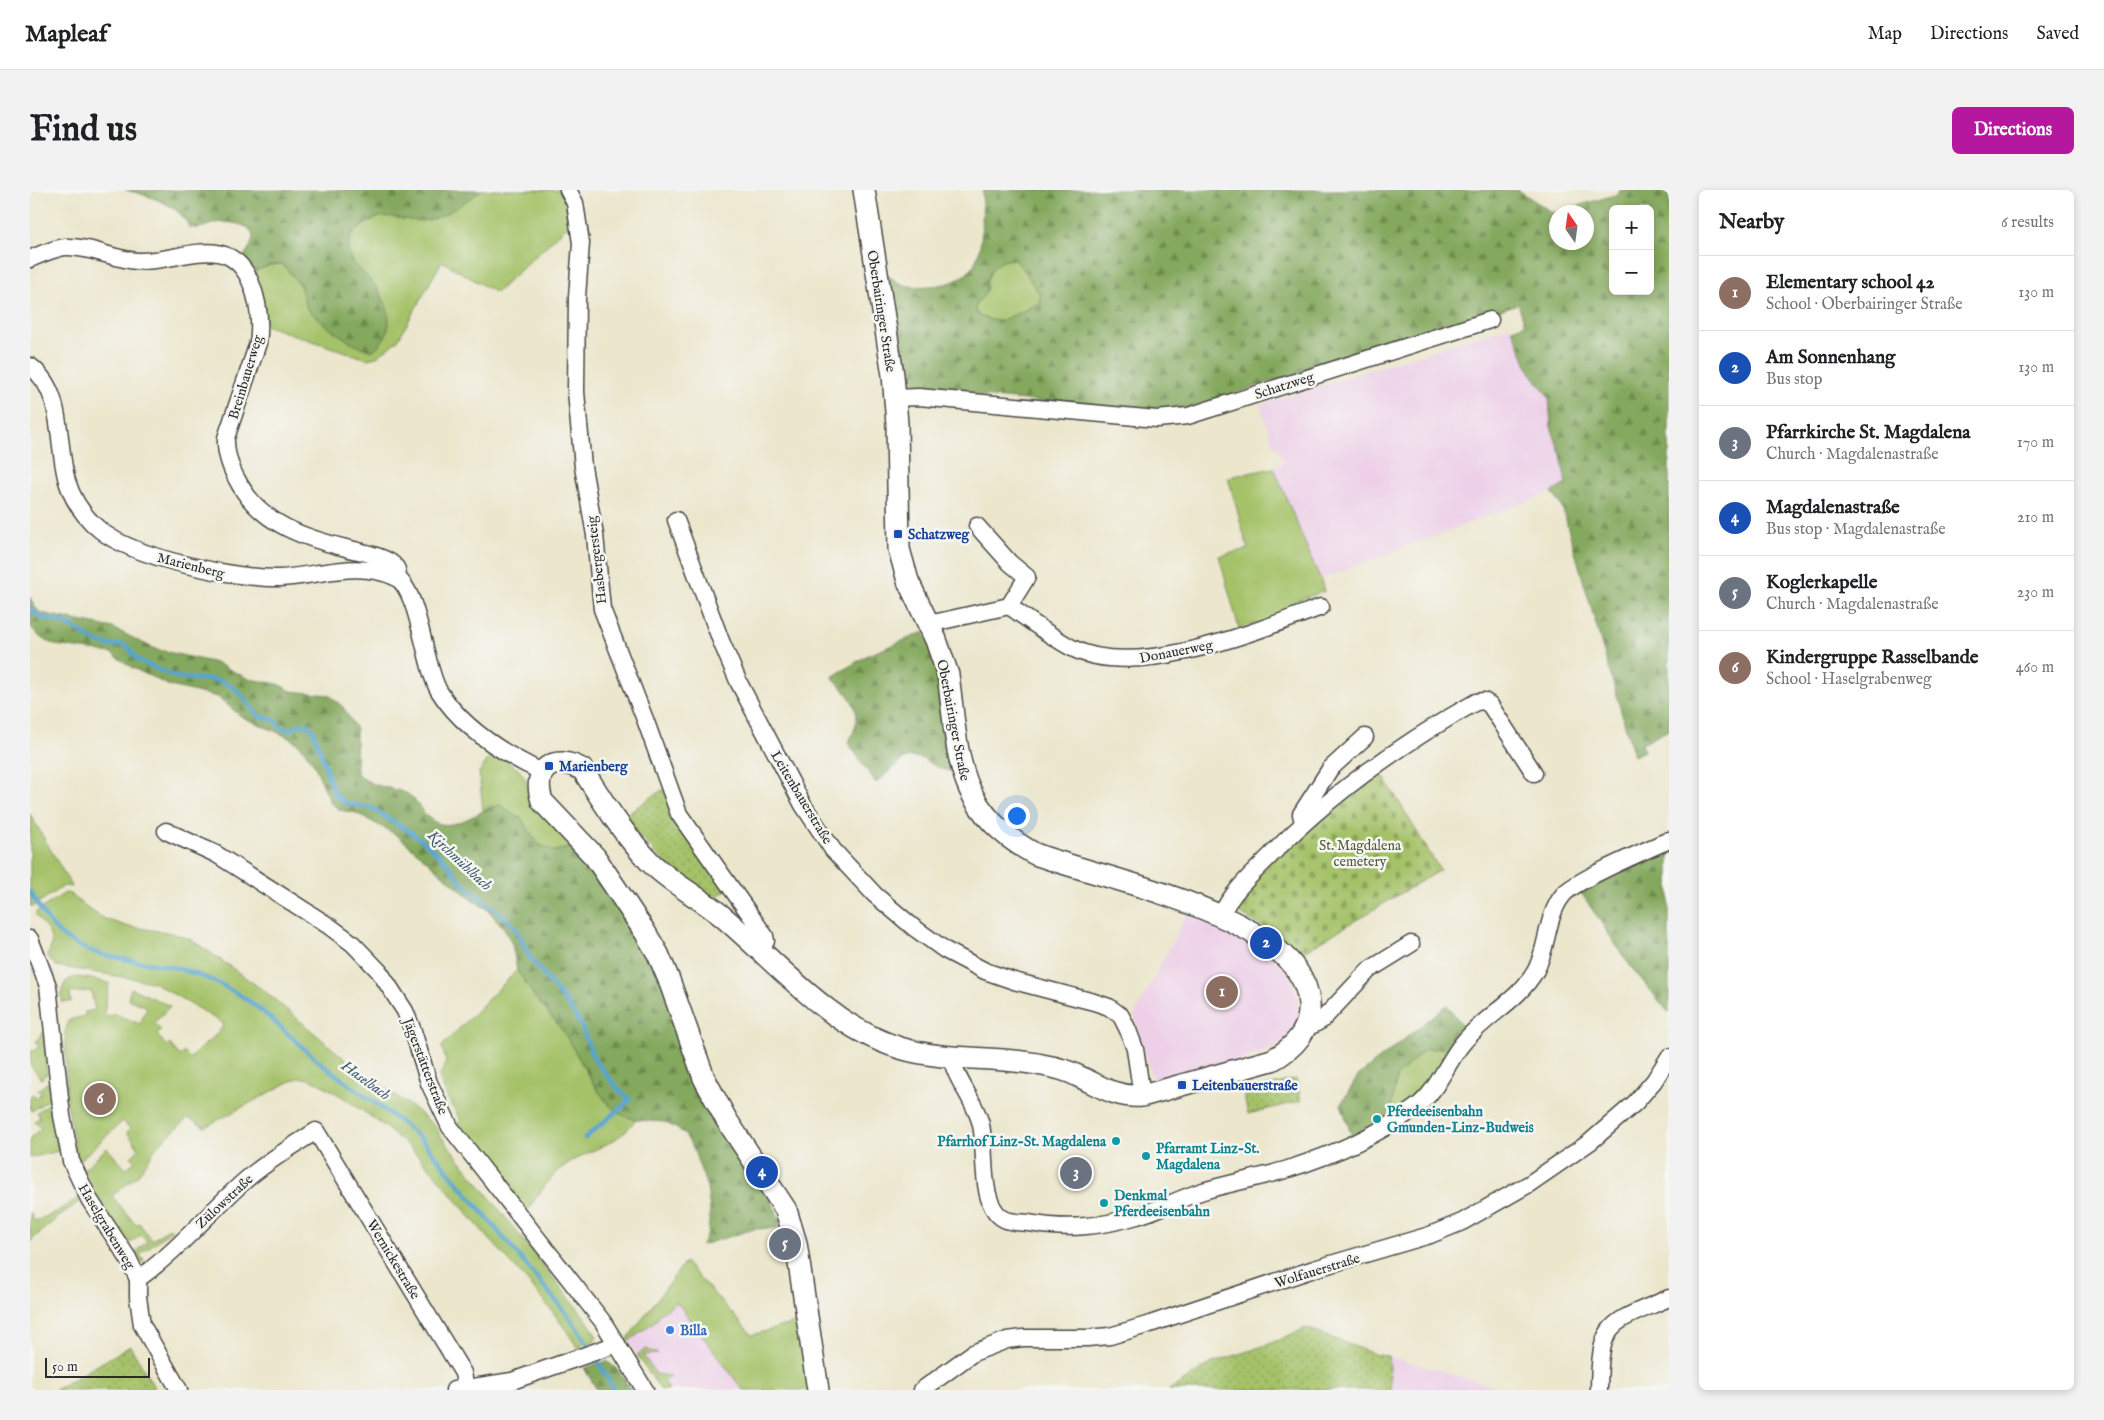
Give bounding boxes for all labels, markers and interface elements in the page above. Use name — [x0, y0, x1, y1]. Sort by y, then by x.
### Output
text: Mapleaf — [25, 19, 107, 50]
text: Map — [1868, 23, 1902, 46]
text: Directions — [1930, 23, 2008, 46]
text: Saved — [2036, 23, 2079, 46]
button: Directions — [1952, 107, 2074, 154]
text: Find us — [30, 108, 137, 153]
north arrow — [1549, 205, 1594, 250]
map controls — [1609, 205, 1654, 295]
button: + — [1609, 205, 1654, 250]
text: Nearby — [1719, 209, 1784, 236]
text: 6 results — [2001, 213, 2054, 233]
street label: Oberbairinger Straße — [862, 249, 900, 374]
button: − — [1609, 250, 1654, 295]
text: Elementary school 42 — [1766, 271, 1934, 295]
text: 1 — [1732, 283, 1738, 303]
text: 130 m — [2018, 283, 2054, 303]
text: School · Oberbairinger Straße — [1766, 295, 1963, 315]
street label: Breinbauerweg — [225, 332, 267, 422]
text: Am Sonnenhang — [1766, 346, 1895, 370]
text: 2 — [1731, 358, 1739, 378]
text: 130 m — [2018, 358, 2054, 378]
street label: Schatzweg — [1252, 368, 1317, 404]
text: Bus stop — [1766, 370, 1822, 390]
text: Pfarrkirche St. Magdalena — [1766, 421, 1971, 445]
text: 3 — [1732, 433, 1738, 453]
text: 170 m — [2017, 433, 2054, 453]
text: Church · Magdalenastraße — [1766, 445, 1939, 465]
text: Magdalenastraße — [1766, 496, 1900, 520]
text: 4 — [1731, 508, 1739, 528]
text: 210 m — [2017, 508, 2054, 528]
street label: Hasbergersteig — [583, 514, 611, 605]
text: Bus stop · Magdalenastraße — [1766, 520, 1945, 540]
place label: Schatzweg — [908, 526, 971, 544]
marker: Schatzweg — [892, 528, 904, 540]
street label: Marienberg — [155, 549, 227, 583]
text: Koglerkapelle — [1766, 571, 1877, 595]
text: 5 — [1732, 583, 1738, 603]
text: 230 m — [2017, 583, 2054, 603]
text: Church · Magdalenastraße — [1766, 595, 1939, 615]
street label: Donauerweg — [1138, 636, 1215, 668]
text: Kindergruppe Rasselbande — [1766, 646, 1979, 670]
street label: Oberbairinger Straße — [932, 658, 974, 783]
text: 6 — [1732, 658, 1738, 678]
text: 460 m — [2016, 658, 2054, 678]
text: School · Haselgrabenweg — [1766, 670, 1932, 690]
street label: Leitenbauerstraße — [766, 748, 836, 848]
place label: Marienberg — [559, 758, 629, 776]
marker: Marienberg — [543, 760, 555, 772]
your location — [1004, 803, 1030, 829]
water label: Kirchmühlbach — [423, 825, 496, 895]
park label: St. Magdalena cemetery — [1319, 837, 1402, 871]
pin: 2 — [1250, 924, 1282, 962]
pin: 1 — [1206, 973, 1238, 1011]
street label: Jägerstätterstraße — [398, 1014, 452, 1118]
water label: Haselbach — [337, 1056, 394, 1105]
place label: Leitenbauerstraße — [1192, 1077, 1298, 1095]
marker: Leitenbauerstraße — [1176, 1079, 1188, 1091]
pin: 6 — [84, 1080, 116, 1118]
place label: Pferdeeisenbahn Gmunden-Linz-Budweis — [1387, 1103, 1534, 1137]
marker: Pferdeeisenbahn Gmunden-Linz-Budweis — [1371, 1113, 1383, 1125]
place label: Pfarrhof Linz-St. Magdalena — [937, 1133, 1107, 1151]
marker: Pfarrhof Linz-St. Magdalena — [1110, 1135, 1122, 1147]
place label: Pfarramt Linz-St. Magdalena — [1156, 1140, 1259, 1174]
marker: Pfarramt Linz-St. Magdalena — [1140, 1150, 1152, 1162]
pin: 4 — [746, 1153, 778, 1191]
pin: 3 — [1060, 1154, 1092, 1192]
street label: Zülowstraße — [192, 1170, 258, 1233]
street label: Haselgrabenweg — [74, 1181, 139, 1273]
place label: Denkmal Pferdeeisenbahn — [1114, 1187, 1211, 1221]
marker: Denkmal Pferdeeisenbahn — [1098, 1197, 1110, 1209]
street label: Wernickestraße — [362, 1216, 424, 1303]
pin: 5 — [769, 1225, 801, 1263]
street label: Wolfauerstraße — [1272, 1249, 1363, 1292]
place label: Billa — [680, 1322, 708, 1340]
marker: Billa — [664, 1324, 676, 1336]
scale bar — [45, 1355, 150, 1378]
text: 50 m — [52, 1358, 78, 1376]

